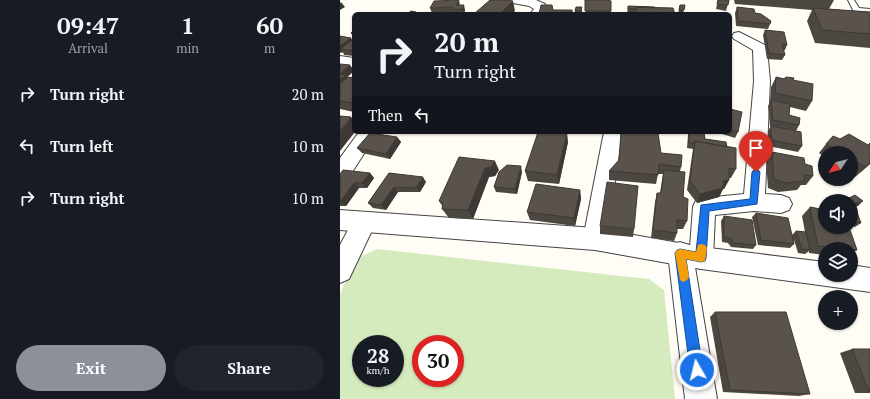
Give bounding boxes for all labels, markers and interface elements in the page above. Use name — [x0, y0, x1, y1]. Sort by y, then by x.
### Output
text: 09:47 — [57, 9, 119, 41]
text: 1 — [181, 9, 194, 41]
text: 60 — [256, 9, 283, 41]
text: 20 m — [434, 23, 499, 60]
icon: right — [368, 28, 420, 80]
text: Arrival — [68, 39, 108, 57]
text: min — [176, 39, 199, 57]
text: m — [264, 39, 275, 57]
text: Turn right — [434, 59, 516, 83]
icon: right — [16, 83, 38, 105]
text: Turn right — [50, 84, 125, 104]
text: 20 m — [291, 84, 324, 104]
icon: left — [411, 104, 433, 126]
text: Then — [368, 105, 403, 125]
pin — [739, 131, 773, 172]
icon: left — [16, 135, 38, 157]
text: Turn left — [50, 136, 114, 156]
text: 10 m — [291, 136, 324, 156]
icon: arrive — [745, 137, 767, 159]
north arrow — [818, 146, 858, 186]
map controls — [818, 146, 858, 330]
icon: right — [16, 187, 38, 209]
text: Turn right — [50, 188, 125, 208]
text: 10 m — [291, 188, 324, 208]
button: sound — [818, 194, 858, 234]
button: layers — [818, 242, 858, 282]
button: + — [818, 290, 858, 330]
speed limit sign: 30 — [412, 335, 464, 387]
text: 28 — [367, 342, 389, 369]
button: Exit — [16, 345, 166, 391]
button: Share — [174, 345, 324, 391]
position arrow — [676, 349, 718, 391]
text: km/h — [366, 364, 390, 377]

